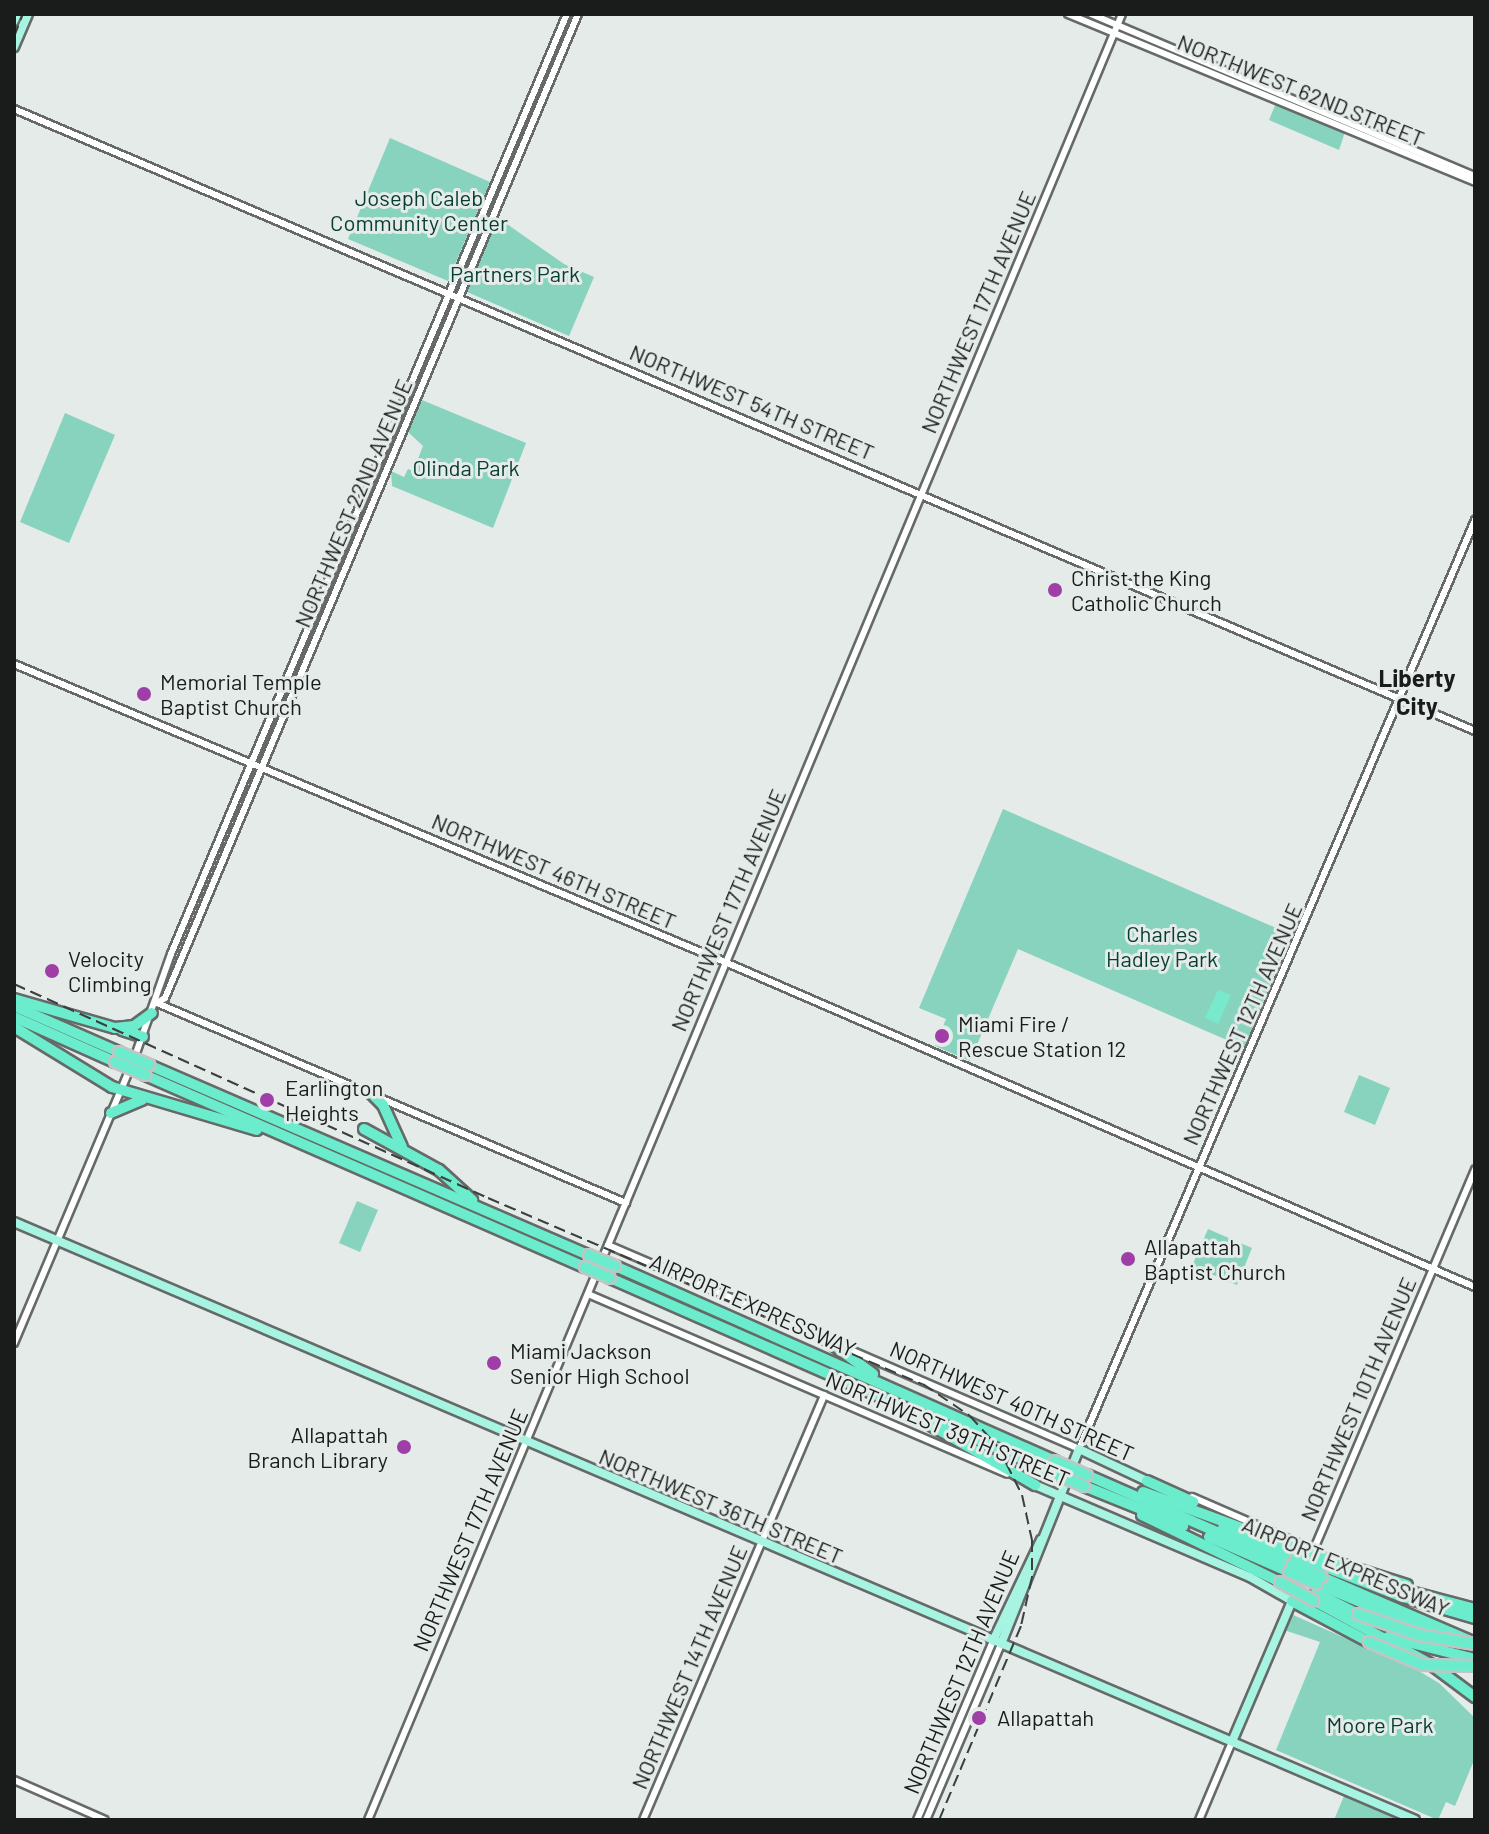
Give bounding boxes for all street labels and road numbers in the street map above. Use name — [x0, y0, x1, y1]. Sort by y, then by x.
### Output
street label: NORTHWEST 62ND STREET — [1174, 28, 1428, 152]
street label: NORTHWEST 17TH AVENUE — [915, 187, 1041, 437]
street label: NORTHWEST 54TH STREET — [626, 339, 878, 465]
street label: NORTHWEST 22ND AVENUE — [289, 375, 417, 631]
street label: NORTHWEST 17TH AVENUE — [665, 785, 791, 1035]
street label: NORTHWEST 46TH STREET — [428, 808, 680, 934]
street label: NORTHWEST 12TH AVENUE — [1177, 899, 1307, 1149]
street label: AIRPORT EXPRESSWAY — [646, 1248, 860, 1362]
street label: NORTHWEST 10TH AVENUE — [1295, 1273, 1421, 1525]
street label: NORTHWEST 40TH STREET — [886, 1335, 1138, 1467]
street label: NORTHWEST 39TH STREET — [822, 1366, 1074, 1492]
street label: NORTHWEST 17TH AVENUE — [407, 1405, 533, 1655]
street label: NORTHWEST 36TH STREET — [595, 1443, 847, 1569]
street label: AIRPORT EXPRESSWAY — [1238, 1510, 1454, 1622]
street label: NORTHWEST 14TH AVENUE — [626, 1541, 752, 1793]
street label: NORTHWEST 12TH AVENUE — [898, 1546, 1024, 1798]

